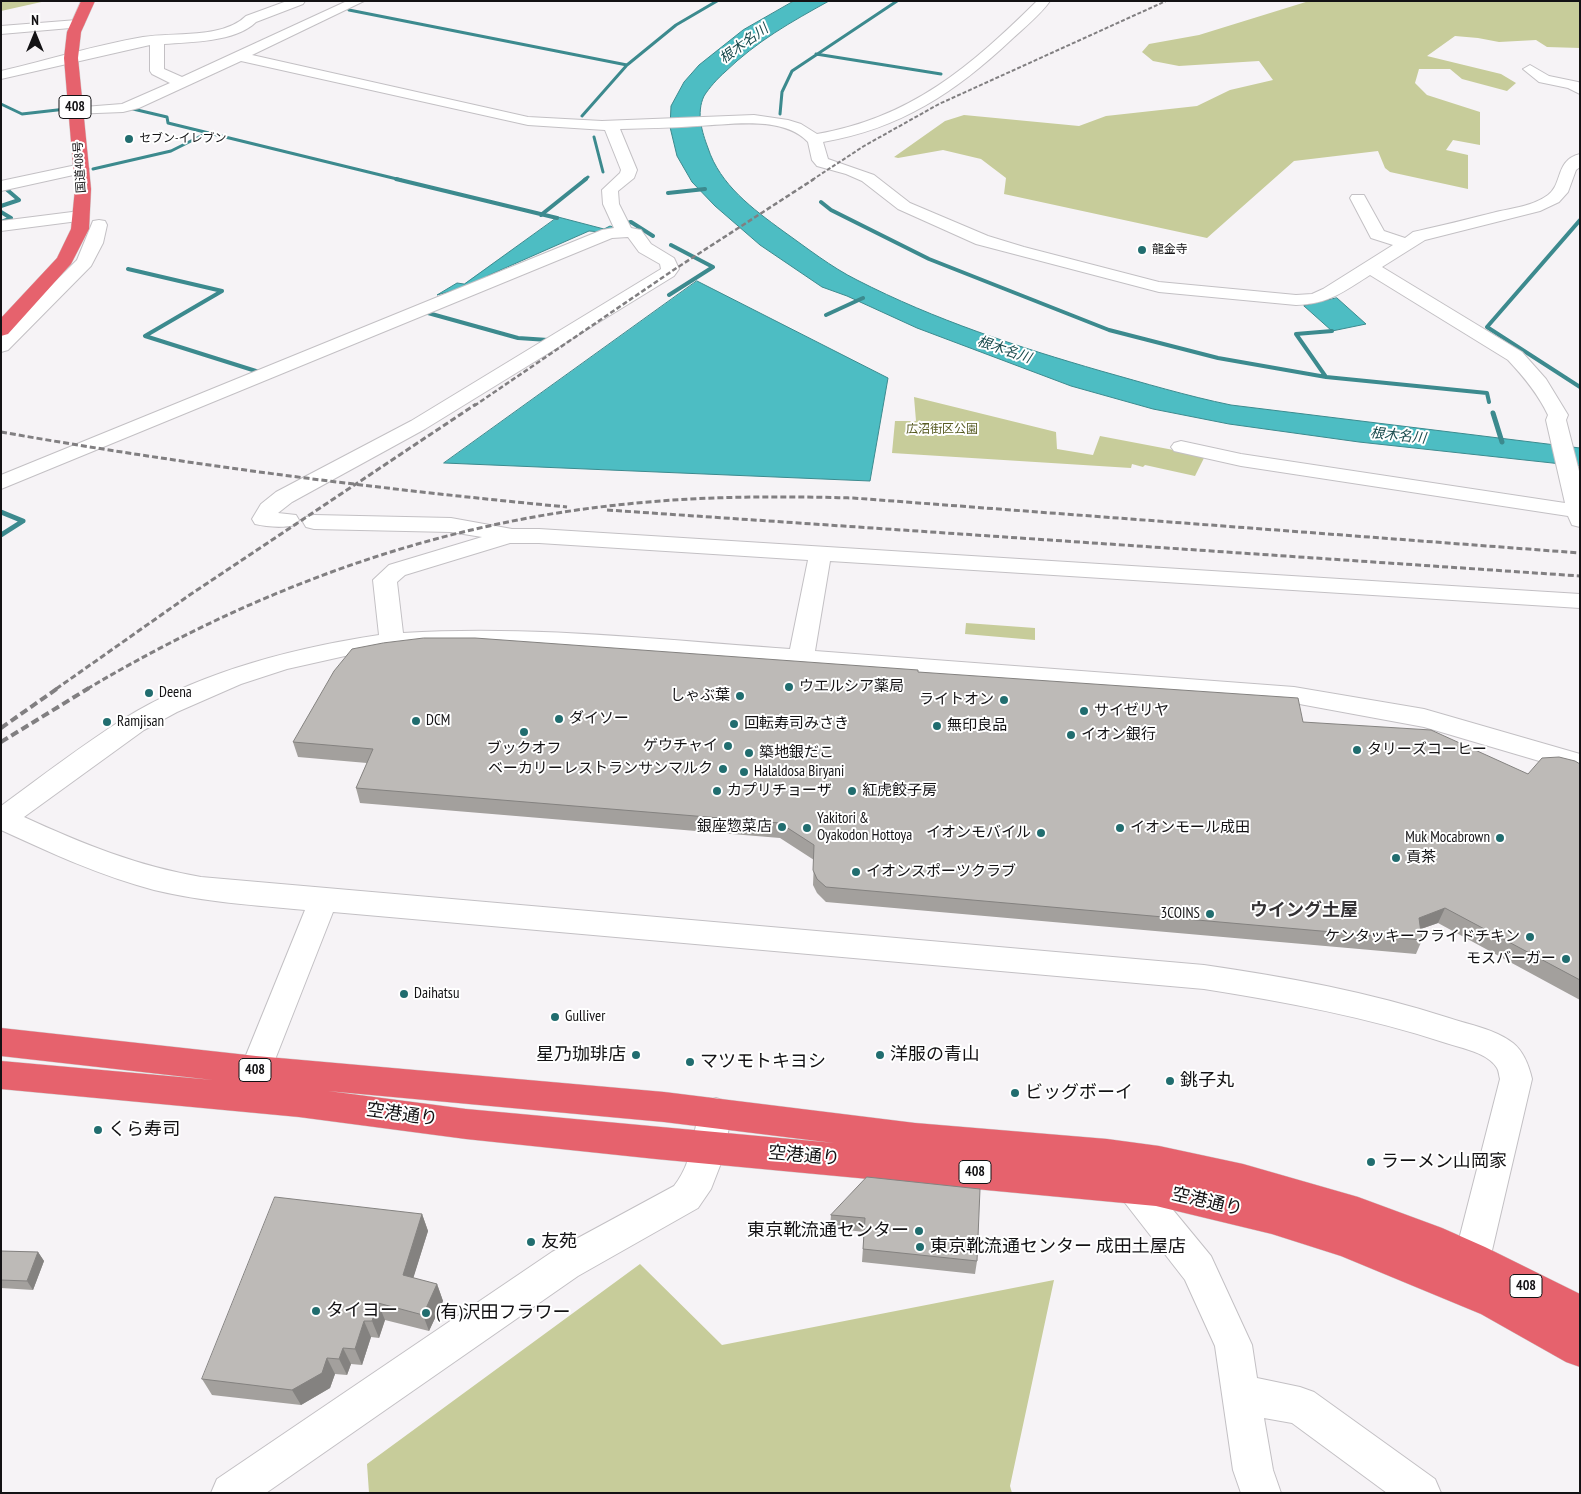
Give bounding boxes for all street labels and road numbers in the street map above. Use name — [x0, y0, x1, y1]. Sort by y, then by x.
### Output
road number: 408 — [59, 95, 91, 118]
street label: 国道408号 — [71, 140, 89, 194]
road number: 408 — [239, 1058, 271, 1082]
street label: 空港通り — [365, 1099, 439, 1131]
street label: 空港通り — [767, 1142, 841, 1170]
road number: 408 — [959, 1160, 991, 1184]
street label: 空港通り — [1169, 1183, 1245, 1221]
road number: 408 — [1510, 1274, 1542, 1298]

